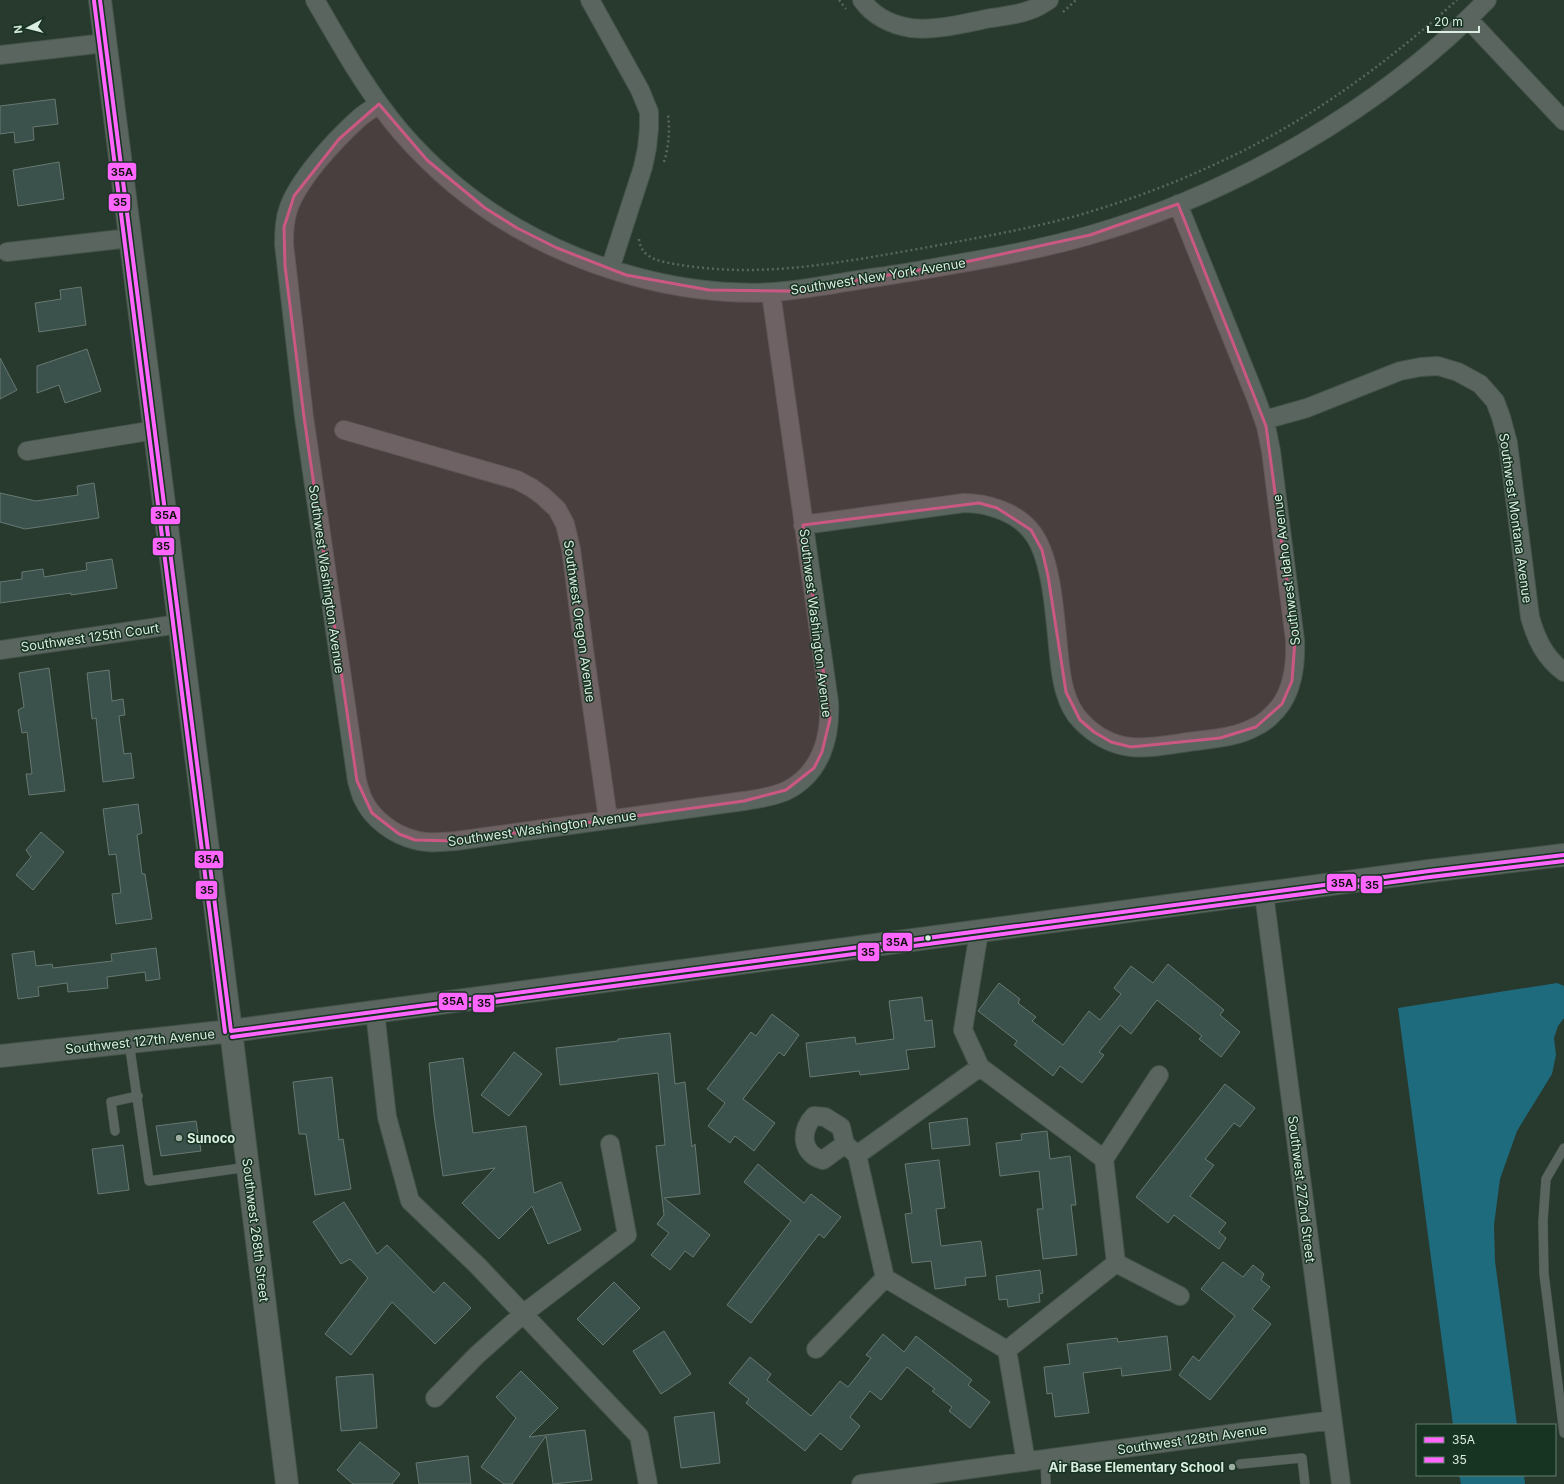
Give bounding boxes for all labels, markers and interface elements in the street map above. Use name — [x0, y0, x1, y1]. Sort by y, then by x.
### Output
north arrow — [8, 8, 48, 48]
scale bar — [1428, 8, 1479, 34]
text: 20 m — [1434, 14, 1463, 29]
text: N — [11, 24, 26, 34]
line badge: 35A — [107, 162, 137, 181]
text: 35A — [111, 165, 133, 179]
line badge: 35 — [108, 193, 131, 212]
text: 35 — [113, 195, 127, 209]
street label: Southwest New York Avenue — [789, 254, 967, 298]
street label: Southwest Montana Avenue — [1496, 432, 1536, 604]
street label: Southwest Washington Avenue — [306, 484, 348, 674]
street label: Southwest Idaho Avenue — [1269, 494, 1303, 646]
line badge: 35A — [150, 506, 181, 525]
text: 35A — [155, 508, 177, 522]
street label: Southwest Washington Avenue — [796, 528, 836, 718]
line badge: 35 — [152, 537, 175, 556]
text: 35 — [156, 539, 170, 553]
street label: Southwest Oregon Avenue — [561, 539, 599, 703]
street label: Southwest 125th Court — [20, 619, 160, 655]
street label: Southwest Washington Avenue — [447, 807, 637, 849]
line badge: 35A — [194, 850, 224, 869]
text: 35A — [198, 852, 220, 866]
line badge: 35A — [1326, 873, 1357, 892]
line badge: 35 — [1360, 875, 1383, 894]
text: 35A — [1331, 876, 1353, 890]
text: 35 — [1365, 878, 1379, 892]
line badge: 35 — [195, 880, 218, 900]
text: 35 — [200, 883, 214, 897]
line badge: 35A — [882, 932, 913, 952]
unlabelled marker — [923, 933, 933, 943]
text: 35A — [886, 935, 908, 949]
line badge: 35 — [857, 942, 880, 962]
text: 35 — [861, 945, 875, 959]
line badge: 35A — [438, 992, 468, 1011]
text: 35A — [442, 994, 464, 1008]
line badge: 35 — [472, 994, 495, 1013]
text: 35 — [477, 996, 491, 1010]
street label: Southwest 127th Avenue — [64, 1025, 216, 1057]
street label: Southwest 272nd Street — [1285, 1115, 1319, 1263]
place label: Sunoco — [187, 1130, 235, 1146]
marker: Sunoco — [174, 1133, 184, 1143]
street label: Southwest 268th Street — [239, 1157, 273, 1303]
street label: Southwest 128th Avenue — [1116, 1421, 1268, 1457]
legend — [1416, 1424, 1556, 1476]
text: 35A — [1452, 1432, 1475, 1447]
text: 35 — [1452, 1452, 1467, 1467]
place label: Air Base Elementary School — [1049, 1459, 1224, 1475]
marker: Air Base Elementary School — [1227, 1462, 1237, 1472]

